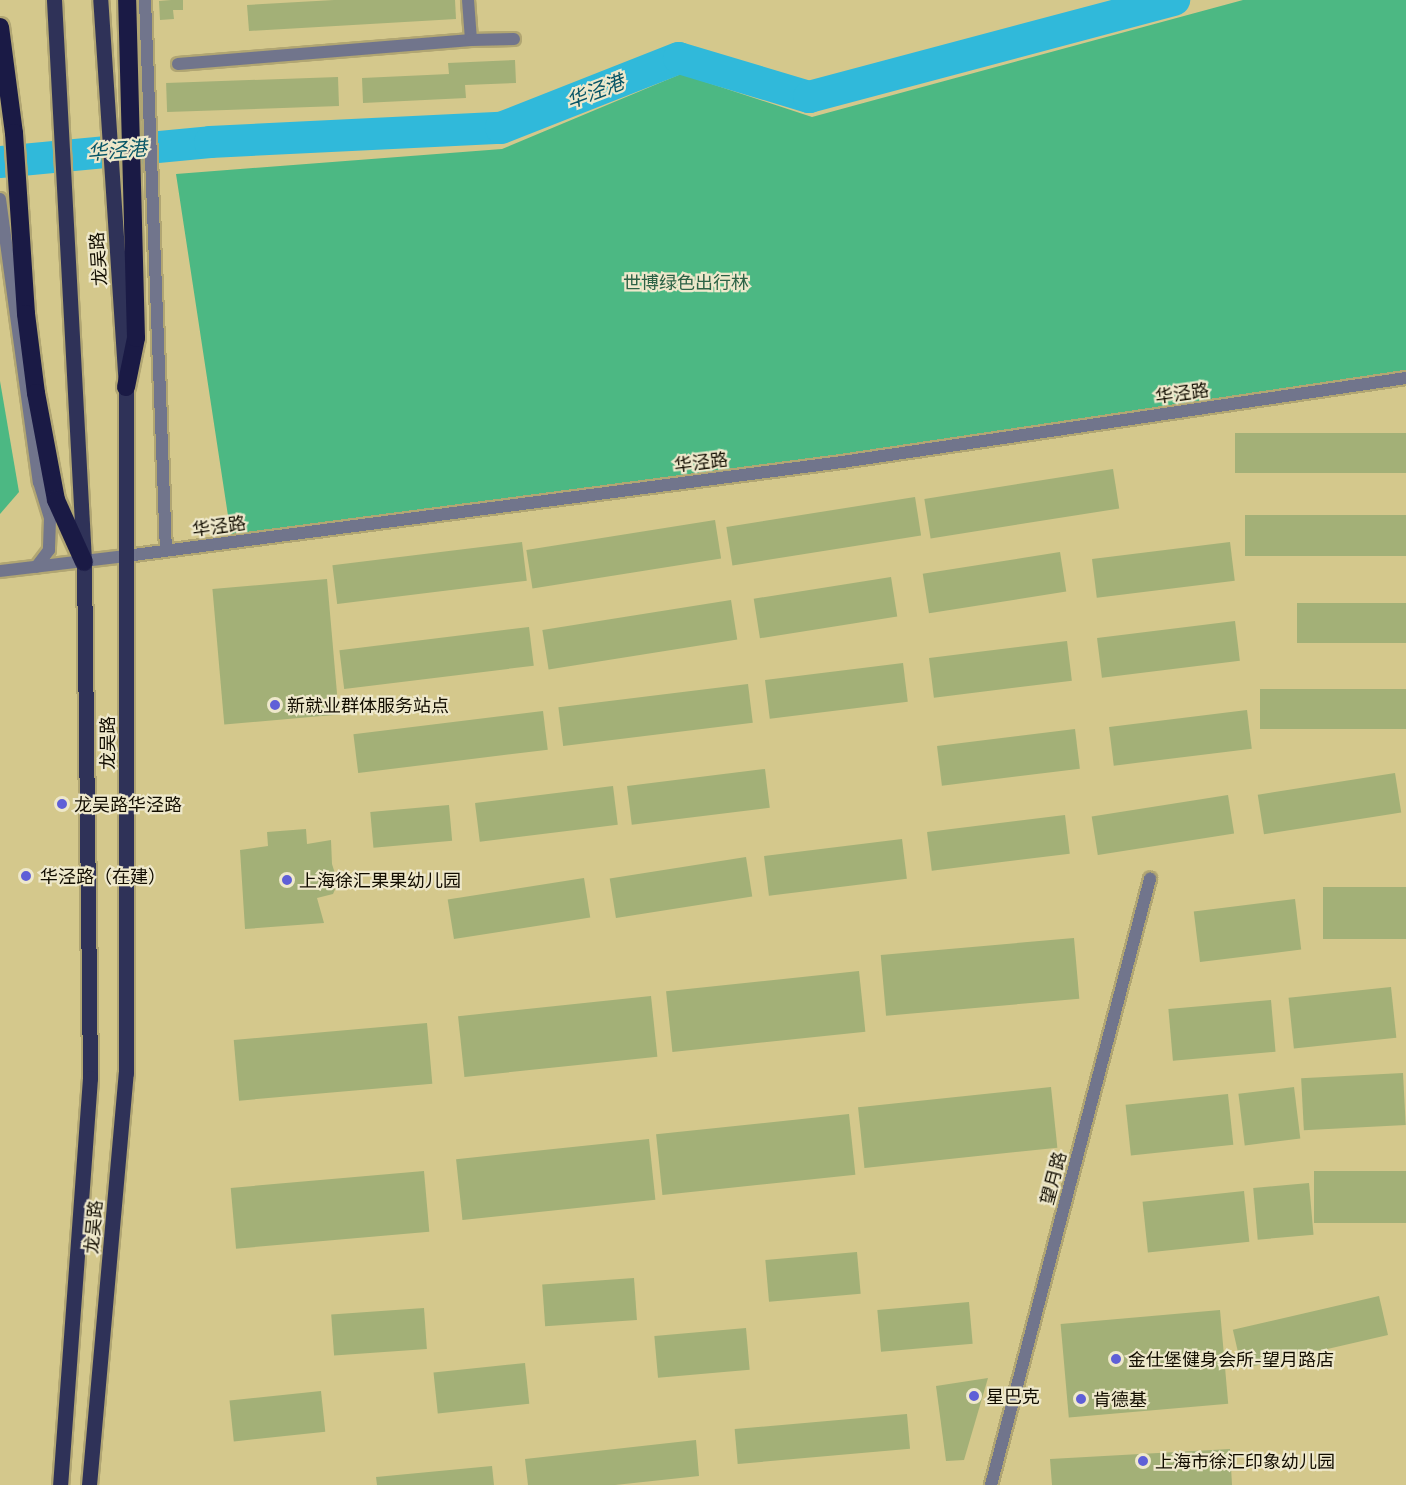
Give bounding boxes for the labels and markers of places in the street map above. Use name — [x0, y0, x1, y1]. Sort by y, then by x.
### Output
place label: 新就业群体服务站点 — [287, 694, 449, 716]
marker: 新就业群体服务站点 — [268, 698, 282, 712]
place label: 龙吴路华泾路 — [74, 793, 182, 815]
marker: 龙吴路华泾路 — [55, 797, 69, 811]
place label: 华泾路（在建） — [40, 865, 166, 887]
marker: 华泾路（在建） — [17, 867, 35, 885]
place label: 上海徐汇果果幼儿园 — [299, 869, 461, 891]
marker: 上海徐汇果果幼儿园 — [280, 873, 294, 887]
place label: 金仕堡健身会所-望月路店 — [1128, 1348, 1334, 1370]
marker: 金仕堡健身会所-望月路店 — [1109, 1352, 1123, 1366]
place label: 星巴克 — [986, 1385, 1040, 1407]
place label: 肯德基 — [1093, 1388, 1147, 1410]
marker: 星巴克 — [967, 1389, 981, 1403]
marker: 肯德基 — [1074, 1392, 1088, 1406]
place label: 上海市徐汇印象幼儿园 — [1155, 1450, 1335, 1472]
marker: 上海市徐汇印象幼儿园 — [1136, 1454, 1150, 1468]

